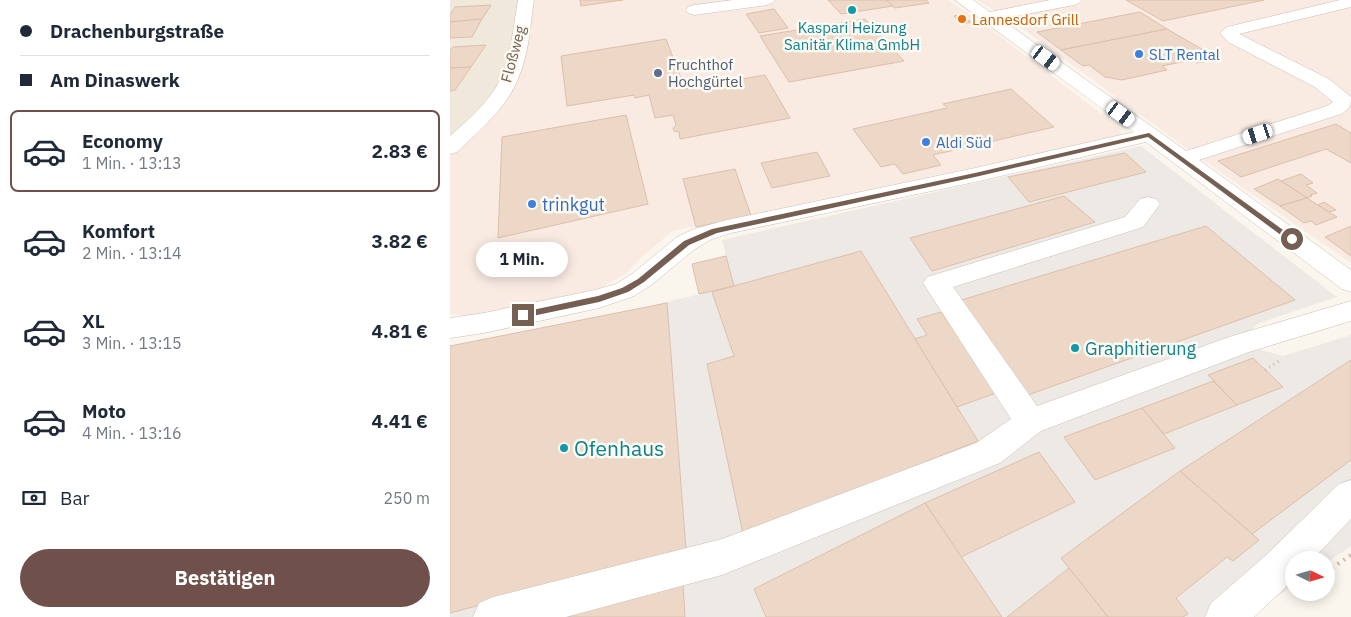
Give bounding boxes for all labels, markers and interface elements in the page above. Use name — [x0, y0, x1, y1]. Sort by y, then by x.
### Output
marker: Kaspari Heizung Sanitär Klima GmbH — [846, 4, 858, 16]
place label: Lannesdorf Grill — [972, 10, 1079, 29]
marker: Lannesdorf Grill — [956, 13, 968, 25]
place label: Kaspari Heizung Sanitär Klima GmbH — [784, 18, 920, 54]
text: Drachenburgstraße — [50, 19, 224, 43]
street label: Floßweg — [496, 24, 530, 84]
car — [1029, 43, 1062, 73]
place label: SLT Rental — [1149, 45, 1220, 64]
marker: SLT Rental — [1133, 48, 1145, 60]
place label: Fruchthof Hochgürtel — [668, 55, 743, 91]
marker: Fruchthof Hochgürtel — [652, 67, 664, 79]
text: Am Dinaswerk — [50, 68, 180, 92]
car — [1104, 99, 1137, 129]
car — [1241, 122, 1274, 146]
icon: car — [22, 129, 67, 174]
text: Economy — [82, 129, 163, 153]
place label: Aldi Süd — [936, 133, 992, 152]
marker: Aldi Süd — [920, 136, 932, 148]
text: 2.83 € — [372, 139, 428, 163]
text: 1 Min. · 13:13 — [82, 153, 182, 173]
place label: trinkgut — [542, 193, 605, 216]
marker: trinkgut — [526, 198, 538, 210]
icon: car — [22, 219, 67, 264]
text: Komfort — [82, 219, 155, 243]
route start — [1281, 228, 1303, 250]
text: 3.82 € — [372, 229, 428, 253]
callout: 1 Min. — [477, 242, 569, 278]
text: 2 Min. · 13:14 — [82, 243, 182, 263]
text: 1 Min. — [499, 249, 545, 269]
route end — [512, 304, 534, 326]
icon: car — [22, 309, 67, 354]
text: XL — [82, 309, 105, 333]
text: 4.81 € — [372, 319, 428, 343]
text: 3 Min. · 13:15 — [82, 333, 182, 353]
place label: Graphitierung — [1085, 337, 1197, 360]
marker: Graphitierung — [1069, 342, 1081, 354]
icon: car — [22, 399, 67, 444]
text: Moto — [82, 399, 126, 423]
text: 4.41 € — [372, 409, 428, 433]
text: 4 Min. · 13:16 — [82, 423, 182, 443]
place label: Ofenhaus — [574, 434, 664, 462]
marker: Ofenhaus — [558, 442, 570, 454]
icon: cash — [20, 484, 48, 512]
text: Bar — [60, 486, 90, 510]
text: 250 m — [383, 488, 430, 508]
button: Bestätigen — [20, 549, 430, 607]
north arrow — [1285, 551, 1335, 601]
map controls — [1285, 551, 1335, 601]

